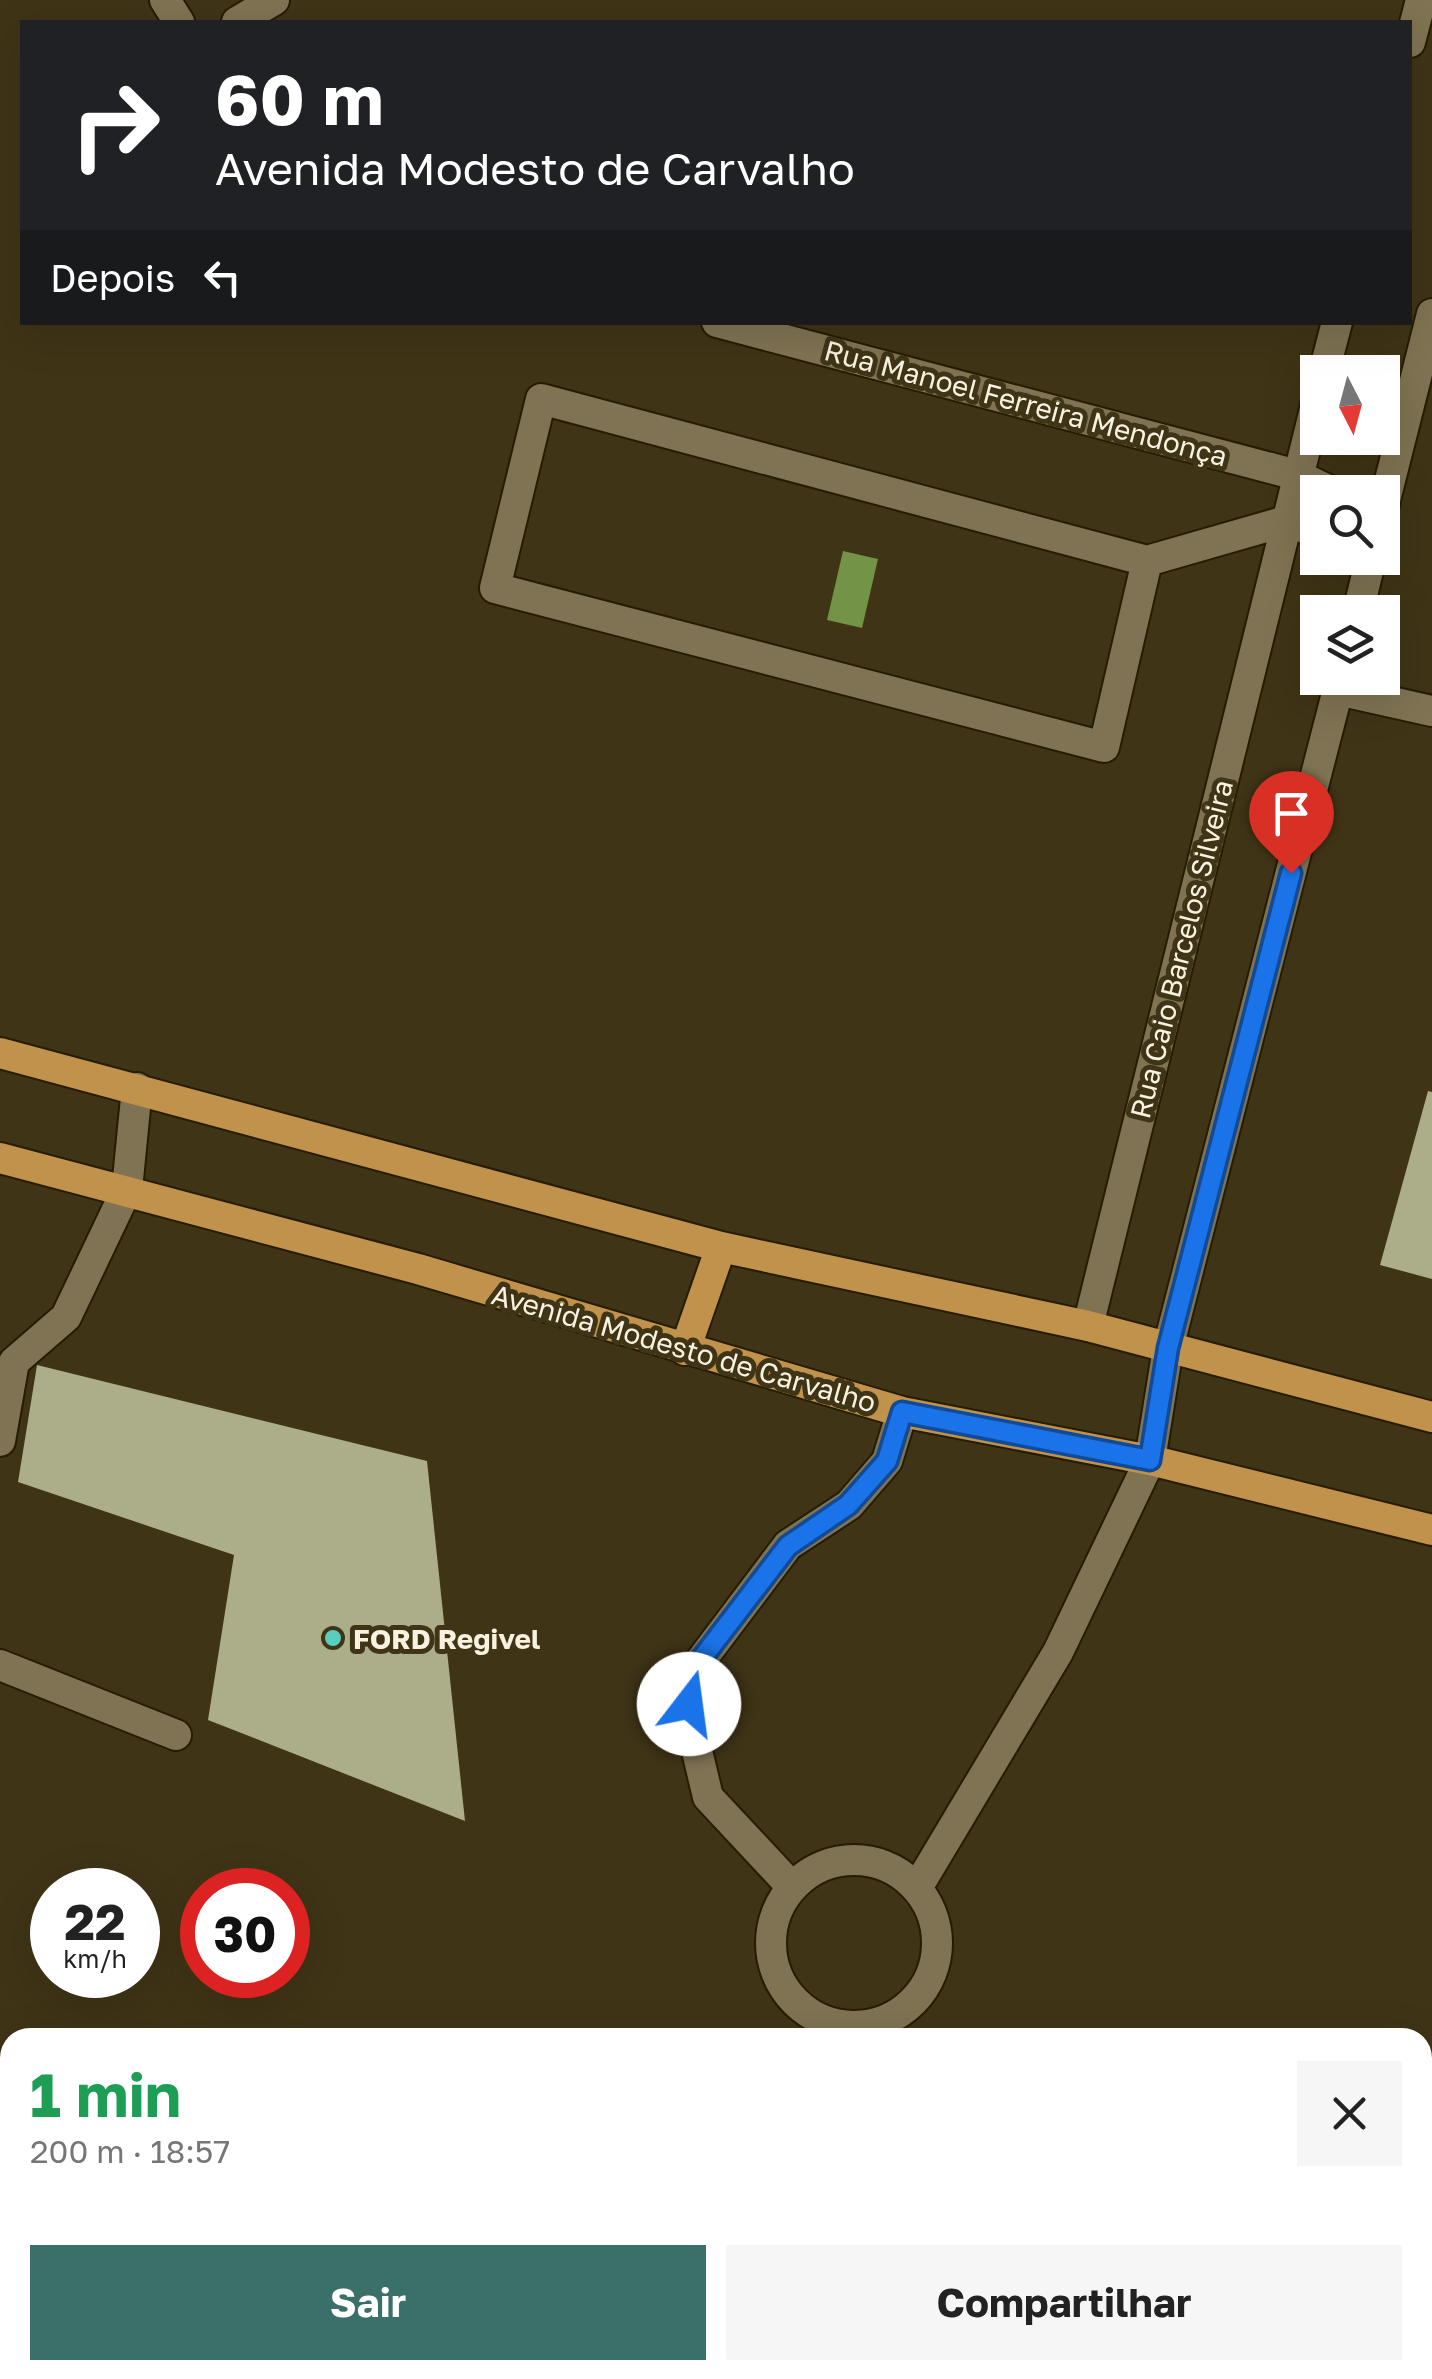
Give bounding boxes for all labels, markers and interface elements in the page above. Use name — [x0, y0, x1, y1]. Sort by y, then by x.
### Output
text: 60 m — [215, 56, 384, 140]
icon: right — [50, 60, 180, 190]
text: Avenida Modesto de Carvalho — [215, 141, 855, 195]
icon: left — [195, 250, 250, 305]
text: Depois — [50, 255, 175, 300]
street label: Rua Manoel Ferreira Mendonça — [821, 333, 1231, 473]
north arrow — [1300, 355, 1400, 455]
map controls — [1300, 355, 1400, 695]
button: search — [1300, 475, 1400, 575]
button: layers — [1300, 595, 1400, 695]
pin — [1249, 771, 1334, 874]
street label: Rua Caio Barcelos Silveira — [1123, 776, 1239, 1122]
icon: arrive — [1264, 786, 1319, 841]
street label: Avenida Modesto de Carvalho — [488, 1277, 880, 1419]
place label: FORD Regivel — [353, 1622, 540, 1655]
marker: FORD Regivel — [322, 1627, 344, 1649]
position arrow — [637, 1652, 741, 1756]
speed limit sign: 30 — [180, 1868, 310, 1998]
text: 22 — [64, 1891, 125, 1951]
text: km/h — [63, 1943, 127, 1974]
text: 1 min — [30, 2058, 181, 2130]
button: close — [1297, 2061, 1402, 2166]
text: 200 m · 18:57 — [30, 2132, 230, 2170]
button: Sair — [30, 2245, 706, 2360]
button: Compartilhar — [726, 2245, 1402, 2360]

